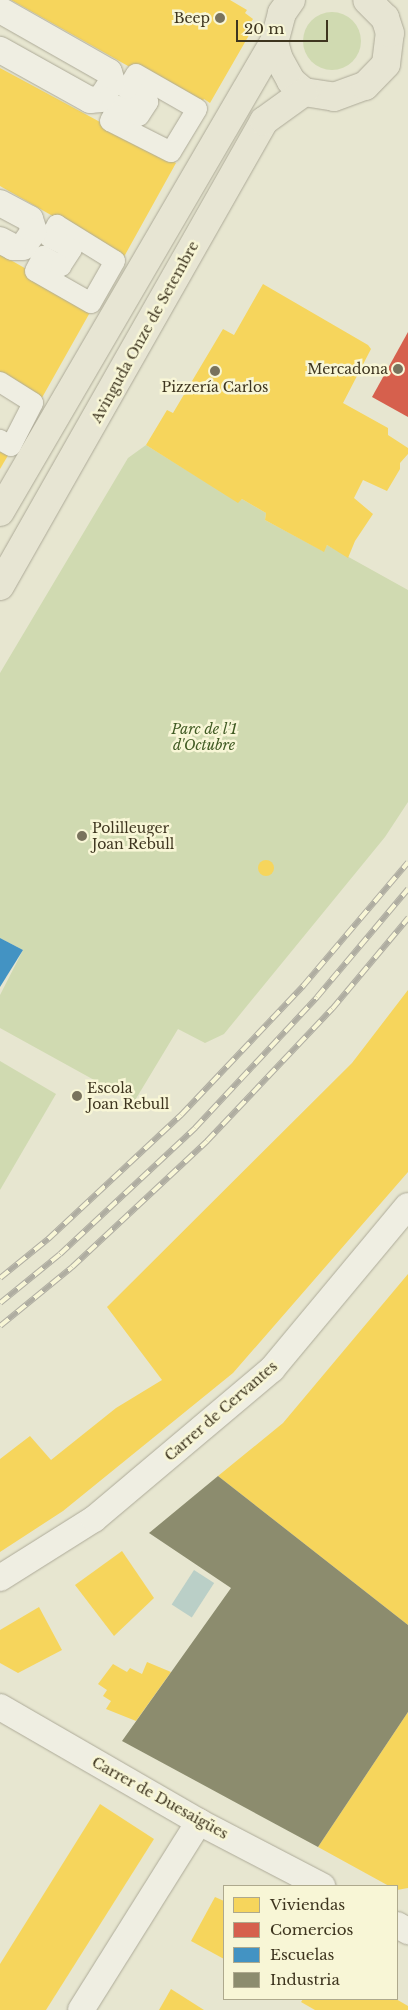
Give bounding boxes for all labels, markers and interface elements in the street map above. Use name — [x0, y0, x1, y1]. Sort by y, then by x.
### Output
place label: Beep — [174, 10, 210, 26]
scale bar — [238, 10, 330, 42]
marker: Beep — [214, 12, 226, 24]
text: 20 m — [244, 19, 284, 38]
street label: Avinguda Onze de Setembre — [88, 238, 202, 426]
place label: Mercadona — [307, 361, 388, 377]
marker: Mercadona — [392, 363, 404, 375]
marker: Pizzería Carlos — [209, 365, 221, 377]
place label: Pizzería Carlos — [162, 379, 268, 395]
park label: Parc de l'1 d'Octubre — [171, 721, 237, 754]
place label: Polilleuger Joan Rebull — [92, 820, 174, 852]
marker: Polilleuger Joan Rebull — [76, 830, 88, 842]
place label: Escola Joan Rebull — [87, 1080, 169, 1112]
marker: Escola Joan Rebull — [71, 1090, 83, 1102]
street label: Carrer de Cervantes — [161, 1357, 281, 1465]
street label: Carrer de Duesaigües — [89, 1754, 231, 1842]
legend — [223, 1885, 398, 2000]
text: Viviendas — [270, 1895, 345, 1914]
text: Comercios — [270, 1920, 353, 1939]
text: Escuelas — [270, 1945, 334, 1964]
text: Industria — [270, 1970, 340, 1989]

